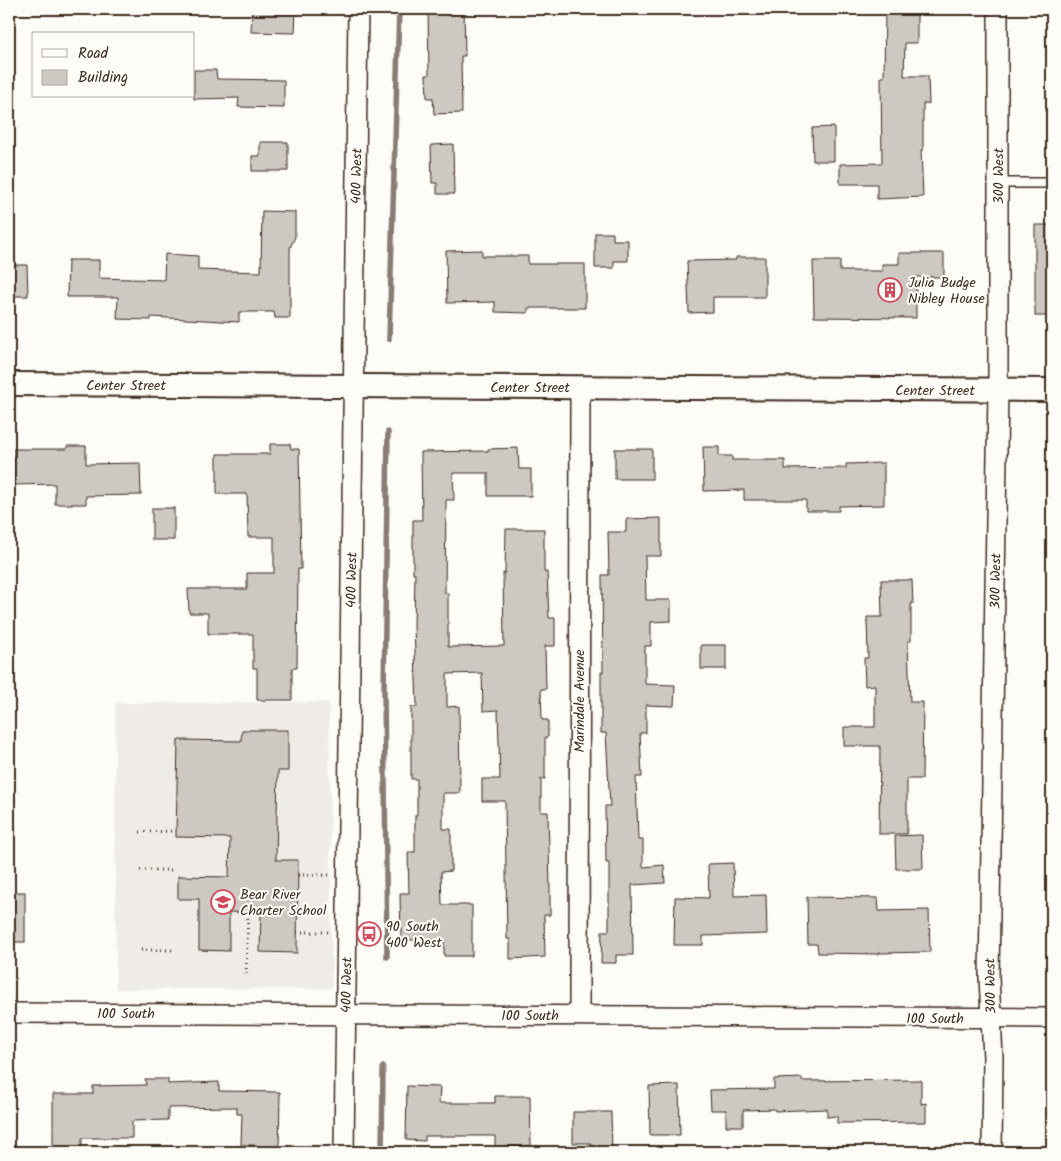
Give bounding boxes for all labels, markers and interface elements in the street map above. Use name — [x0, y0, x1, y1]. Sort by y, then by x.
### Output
legend — [32, 32, 195, 98]
text: Road — [78, 42, 109, 66]
text: Building — [78, 66, 128, 90]
street label: 400 West — [346, 147, 368, 204]
street label: 300 West — [988, 147, 1010, 204]
place label: Julia Budge Nibley House — [908, 272, 985, 310]
building icon: Julia Budge Nibley House — [877, 277, 903, 303]
street label: Center Street — [86, 375, 166, 397]
street label: Center Street — [490, 377, 570, 399]
street label: Center Street — [895, 380, 975, 402]
street label: 400 West — [341, 551, 363, 608]
street label: 300 West — [985, 552, 1007, 609]
street label: Marindale Avenue — [569, 649, 591, 753]
place label: Bear River Charter School — [240, 884, 327, 922]
school or university icon: Bear River Charter School — [210, 889, 236, 915]
place label: 90 South 400 West — [386, 916, 443, 954]
bus stop icon: 90 South 400 West — [356, 921, 382, 947]
street label: 400 West — [336, 956, 358, 1013]
street label: 300 West — [980, 957, 1002, 1014]
street label: 100 South — [97, 1003, 155, 1025]
street label: 100 South — [501, 1005, 559, 1027]
street label: 100 South — [906, 1008, 964, 1030]

